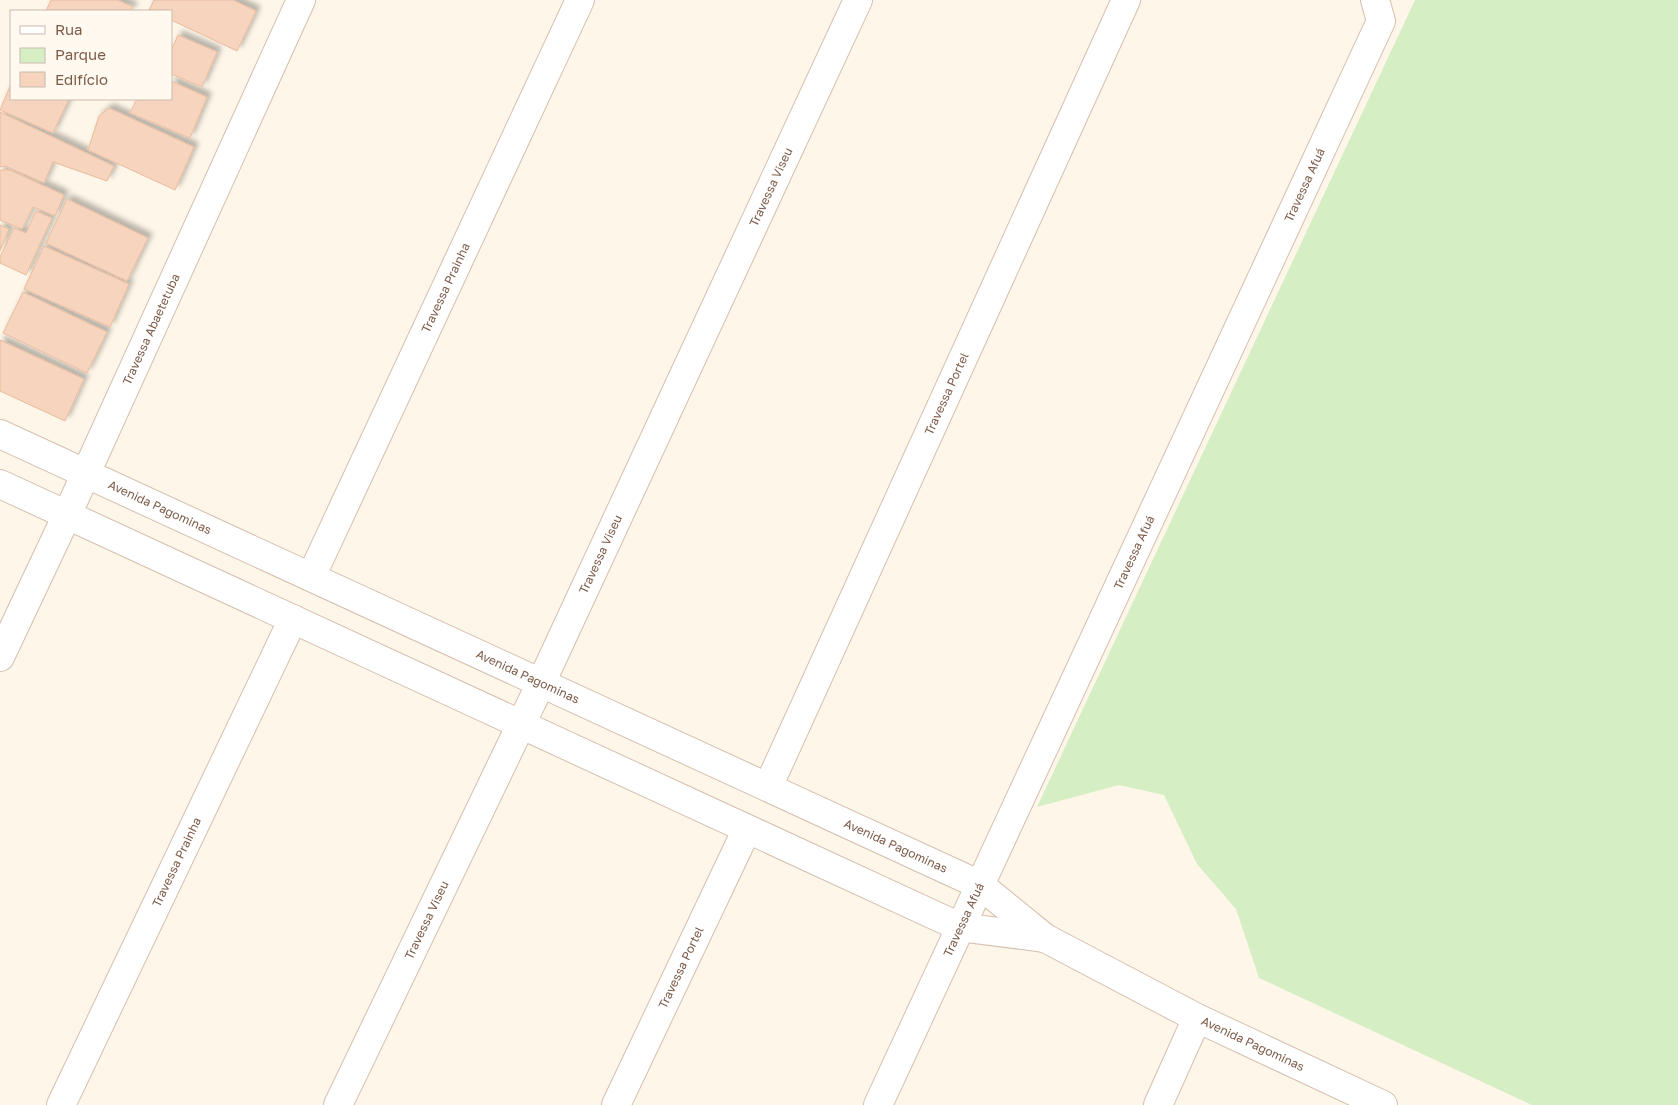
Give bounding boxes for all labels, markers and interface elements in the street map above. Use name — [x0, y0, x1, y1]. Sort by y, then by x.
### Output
legend — [10, 10, 172, 100]
text: Rua — [55, 20, 82, 38]
text: Parque — [55, 45, 106, 63]
text: Edifício — [55, 70, 108, 88]
street label: Travessa Viseu — [746, 145, 795, 229]
street label: Travessa Afuá — [1281, 146, 1328, 224]
street label: Travessa Prainha — [418, 240, 473, 335]
street label: Travessa Abaetetuba — [119, 271, 183, 387]
street label: Travessa Portel — [921, 350, 972, 437]
street label: Avenida Pagominas — [106, 477, 214, 537]
street label: Travessa Viseu — [575, 512, 625, 596]
street label: Travessa Afuá — [1110, 513, 1157, 592]
street label: Avenida Pagominas — [474, 646, 582, 707]
street label: Travessa Prainha — [149, 815, 204, 909]
street label: Avenida Pagominas — [842, 816, 950, 876]
street label: Travessa Viseu — [401, 878, 452, 962]
street label: Travessa Afuá — [940, 880, 987, 959]
street label: Travessa Portel — [655, 924, 707, 1011]
street label: Avenida Pagominas — [1199, 1013, 1307, 1074]

